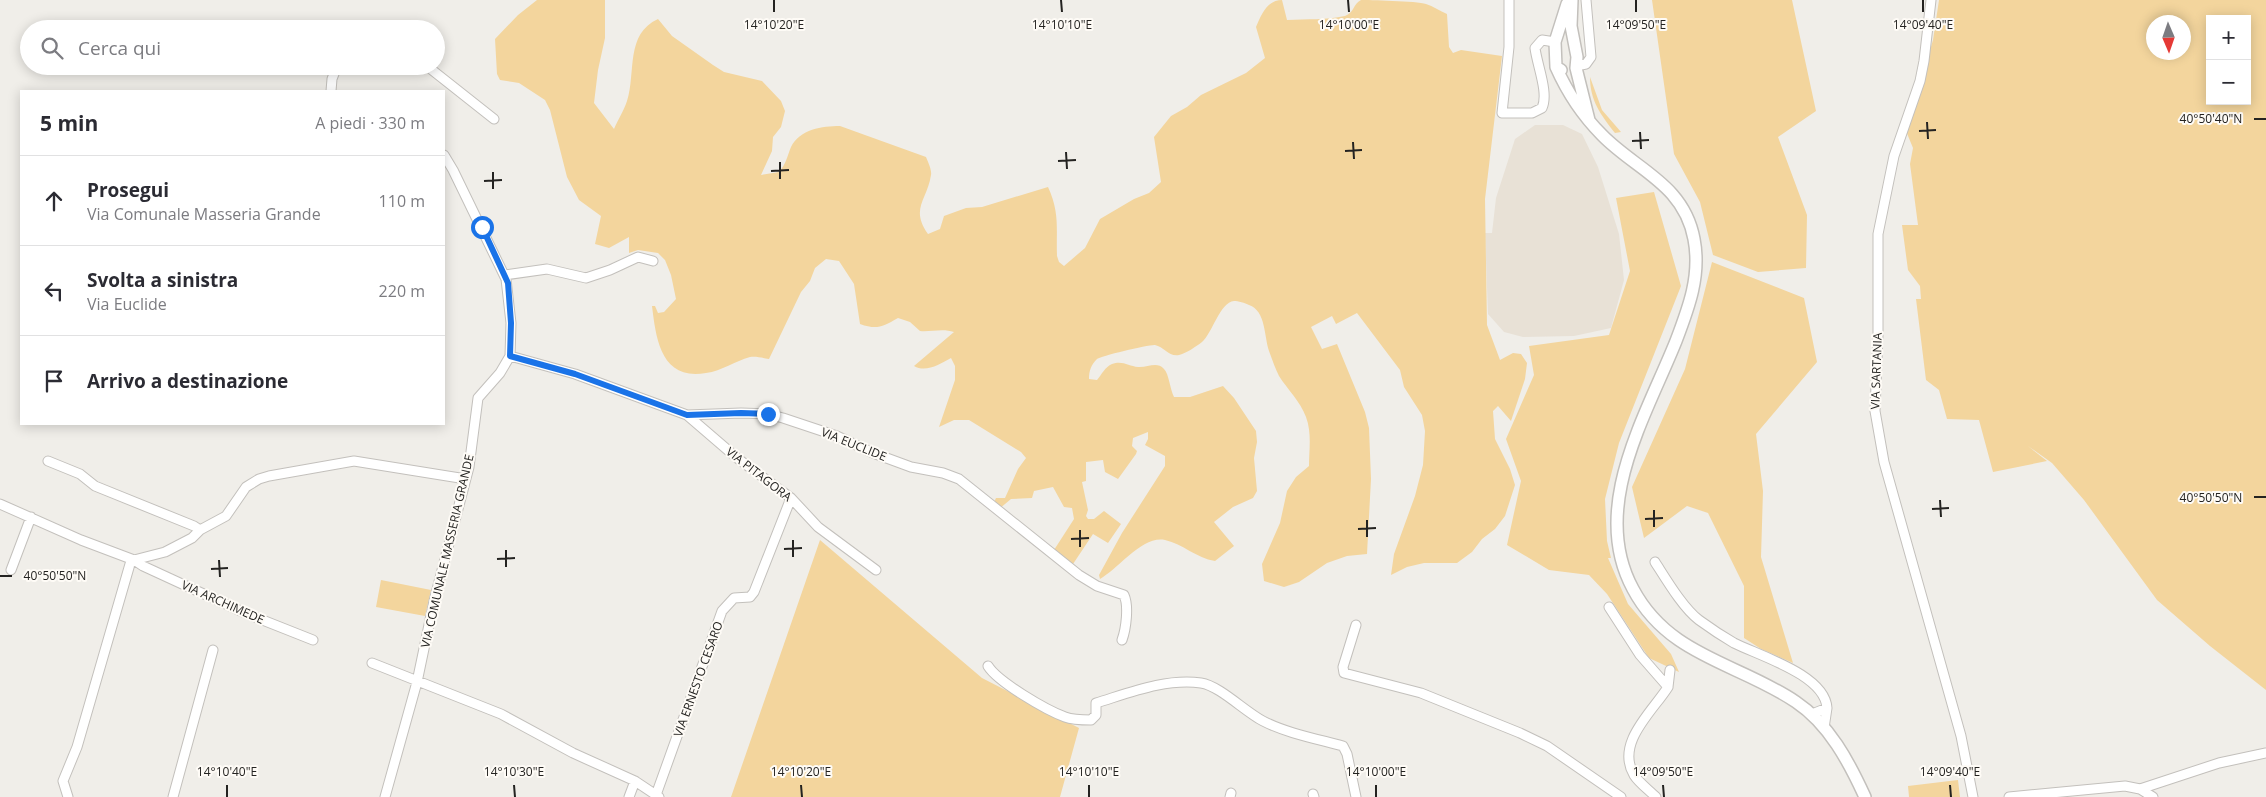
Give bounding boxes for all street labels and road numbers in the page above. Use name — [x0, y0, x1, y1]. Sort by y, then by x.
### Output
street label: VIA SARTANIA — [1866, 332, 1886, 410]
street label: VIA EUCLIDE — [819, 423, 889, 465]
street label: VIA PITAGORA — [723, 443, 796, 505]
street label: VIA COMUNALE MASSERIA GRANDE — [416, 453, 478, 649]
street label: VIA ARCHIMEDE — [179, 576, 267, 628]
street label: VIA ERNESTO CESARO — [669, 619, 727, 739]

